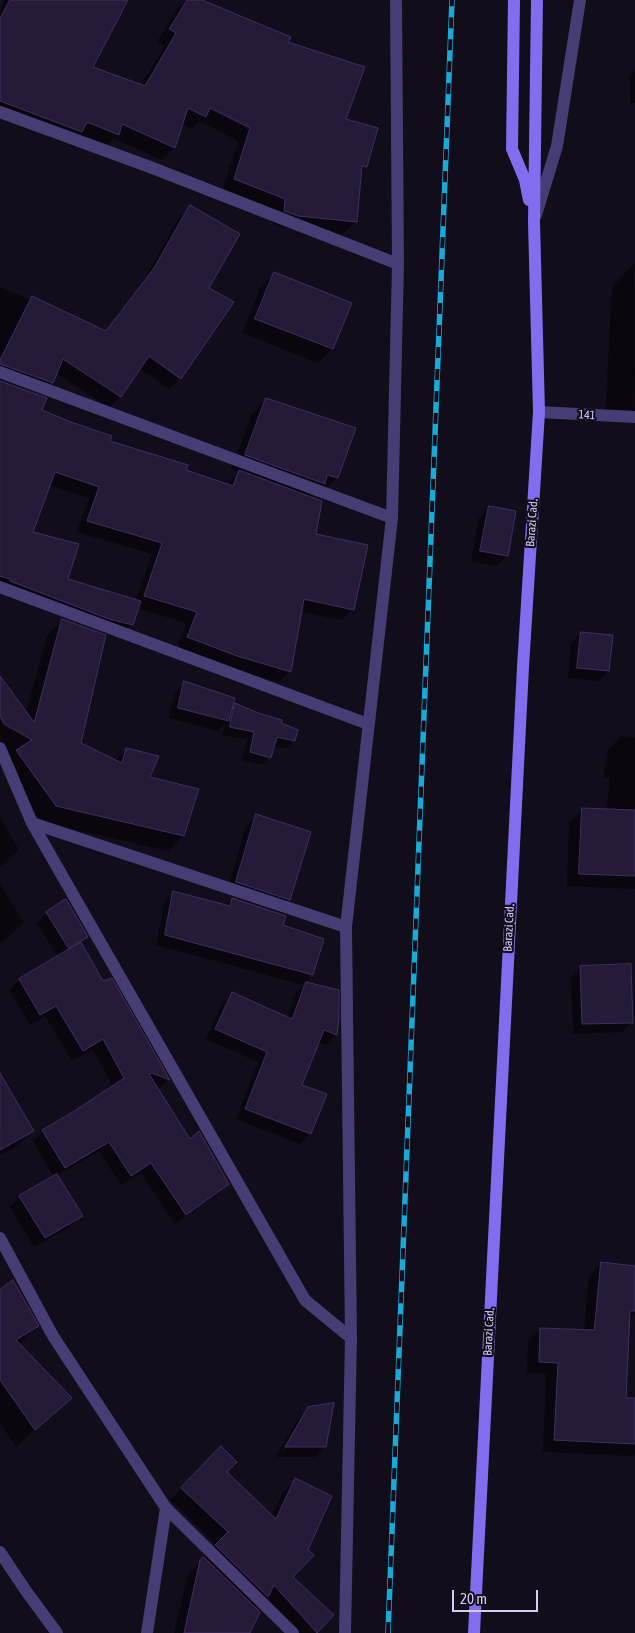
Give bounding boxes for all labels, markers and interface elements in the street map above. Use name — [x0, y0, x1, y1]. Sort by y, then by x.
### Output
street label: 141 — [578, 407, 596, 423]
street label: Barazi Cad. — [523, 499, 541, 547]
street label: Barazi Cad. — [501, 904, 517, 952]
street label: Barazi Cad. — [481, 1308, 497, 1356]
scale bar — [455, 1580, 541, 1612]
text: 20 m — [460, 1590, 487, 1607]

